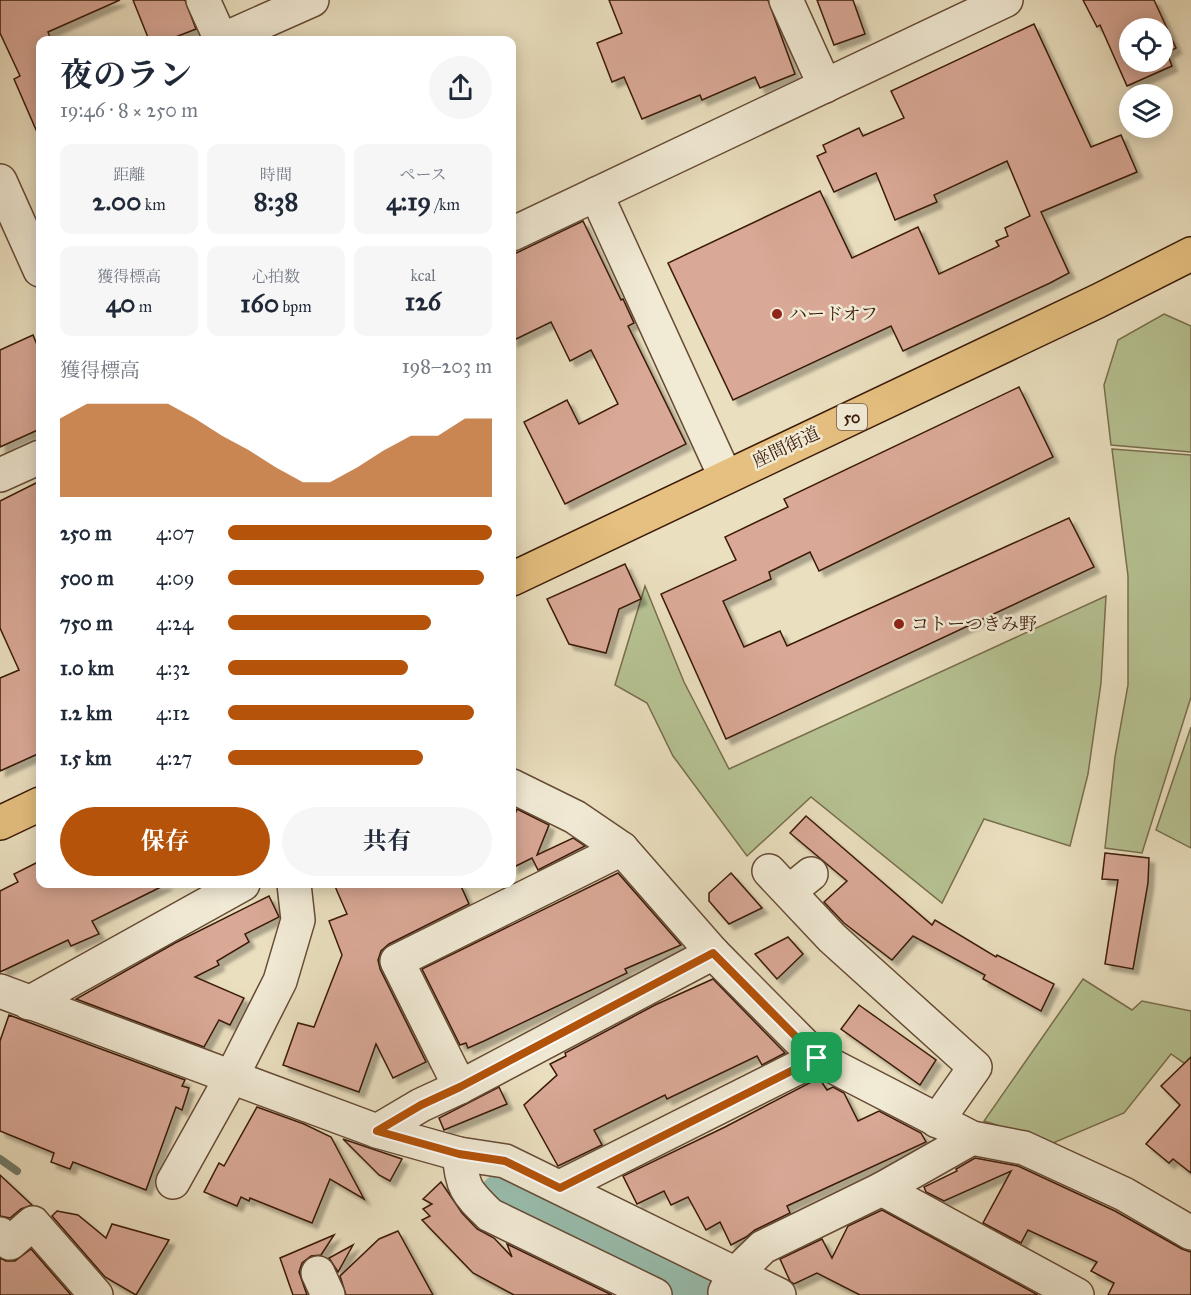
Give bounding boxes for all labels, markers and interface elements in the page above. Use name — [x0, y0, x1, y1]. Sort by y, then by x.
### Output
map controls — [1119, 18, 1173, 138]
button: locate — [1119, 18, 1173, 72]
text: 夜のラン — [60, 55, 192, 95]
button: share — [429, 56, 492, 119]
button: layers — [1119, 84, 1173, 138]
text: 19:46 · 8 × 250 m — [60, 98, 198, 122]
text: 距離 — [113, 165, 145, 184]
text: 時間 — [260, 165, 292, 184]
text: ペース — [399, 165, 447, 184]
text: 2.00 — [92, 185, 141, 217]
text: 8:38 — [254, 185, 298, 217]
text: 4:19 — [386, 185, 431, 217]
text: km — [141, 195, 166, 214]
text: /km — [431, 195, 460, 214]
text: kcal — [410, 266, 436, 285]
text: 獲得標高 — [97, 267, 161, 286]
text: 心拍数 — [252, 267, 300, 286]
text: 126 — [405, 285, 441, 317]
text: 40 — [106, 287, 135, 319]
text: 160 — [240, 287, 279, 319]
text: m — [135, 297, 152, 316]
text: bpm — [279, 297, 312, 316]
place label: ハードオフ — [789, 303, 878, 325]
marker: ハードオフ — [770, 307, 784, 321]
text: 198–203 m — [402, 354, 492, 378]
text: 獲得標高 — [60, 358, 140, 382]
road number: 50 — [837, 404, 867, 430]
street label: 座間街道 — [749, 422, 823, 472]
text: 250 m — [60, 521, 112, 545]
text: 4:07 — [156, 521, 195, 545]
text: 500 m — [60, 566, 114, 590]
text: 4:09 — [156, 566, 195, 590]
text: 750 m — [60, 611, 113, 635]
text: 4:24 — [156, 611, 193, 635]
place label: コトーつきみ野 — [911, 613, 1037, 635]
marker: コトーつきみ野 — [892, 617, 906, 631]
text: 1.0 km — [60, 656, 114, 680]
text: 4:32 — [156, 656, 190, 680]
text: 1.2 km — [60, 701, 112, 725]
text: 4:12 — [156, 701, 190, 725]
text: 1.5 km — [60, 746, 111, 770]
text: 4:27 — [156, 746, 192, 770]
button: 保存 — [60, 807, 270, 876]
button: 共有 — [282, 807, 492, 876]
pin — [791, 1032, 842, 1083]
icon: arrive — [800, 1041, 833, 1074]

